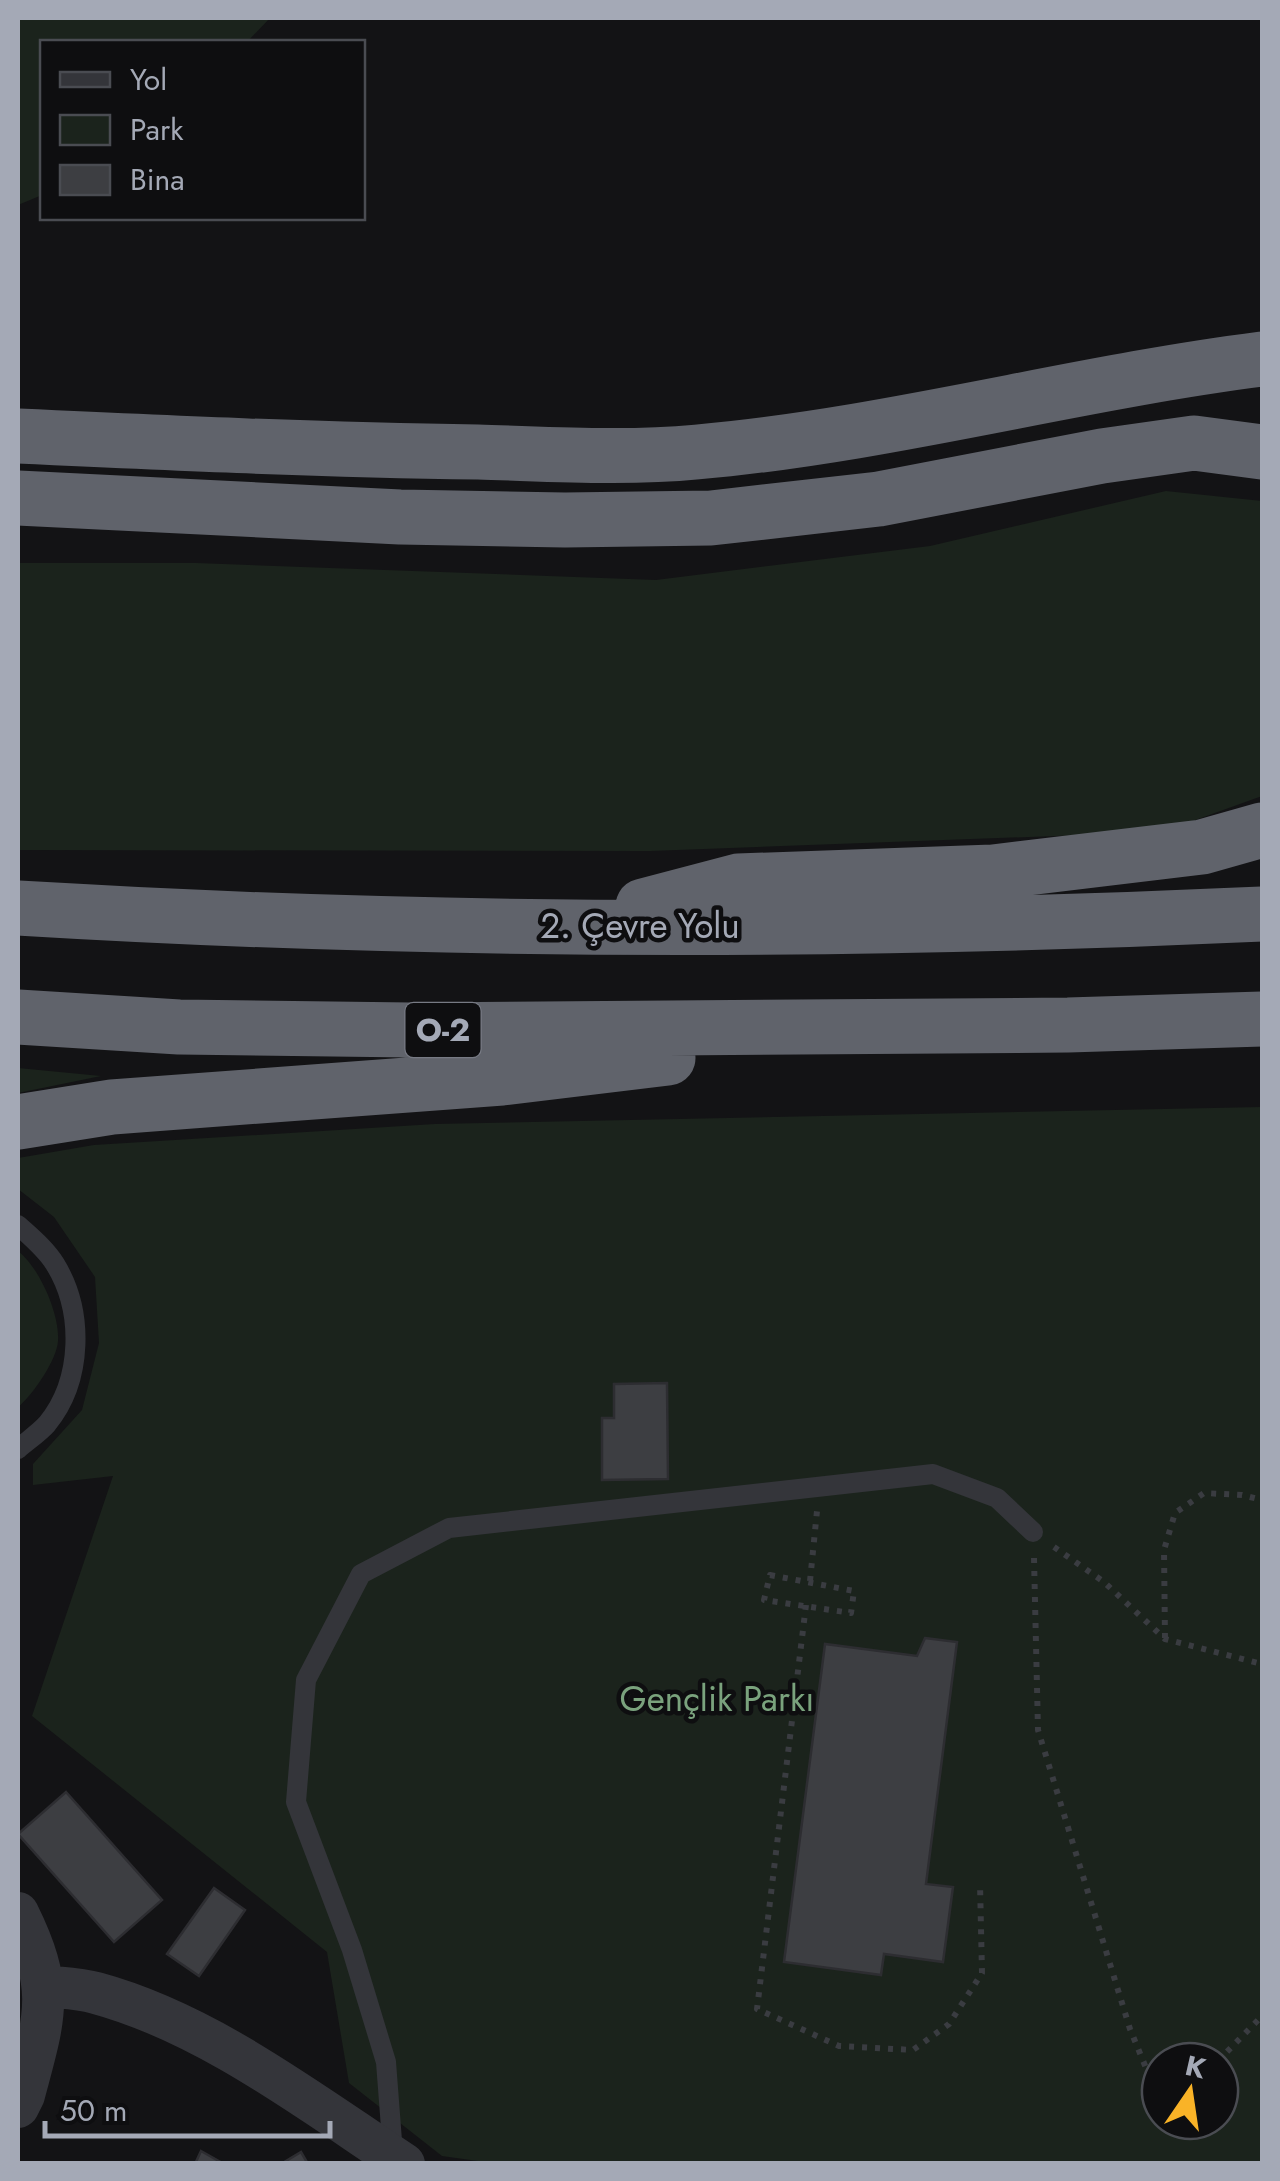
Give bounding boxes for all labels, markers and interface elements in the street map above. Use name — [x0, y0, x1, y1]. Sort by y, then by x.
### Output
legend — [40, 40, 365, 220]
text: Yol — [130, 58, 167, 101]
text: Park — [130, 108, 184, 151]
text: Bina — [130, 158, 185, 201]
street label: 2. Çevre Yolu — [540, 901, 740, 951]
road number: O-2 — [406, 1003, 480, 1057]
park label: Gençlik Parkı — [620, 1674, 814, 1724]
north arrow — [1140, 2041, 1240, 2141]
text: K — [1181, 2045, 1210, 2089]
scale bar — [45, 2076, 330, 2138]
text: 50 m — [60, 2089, 127, 2132]

